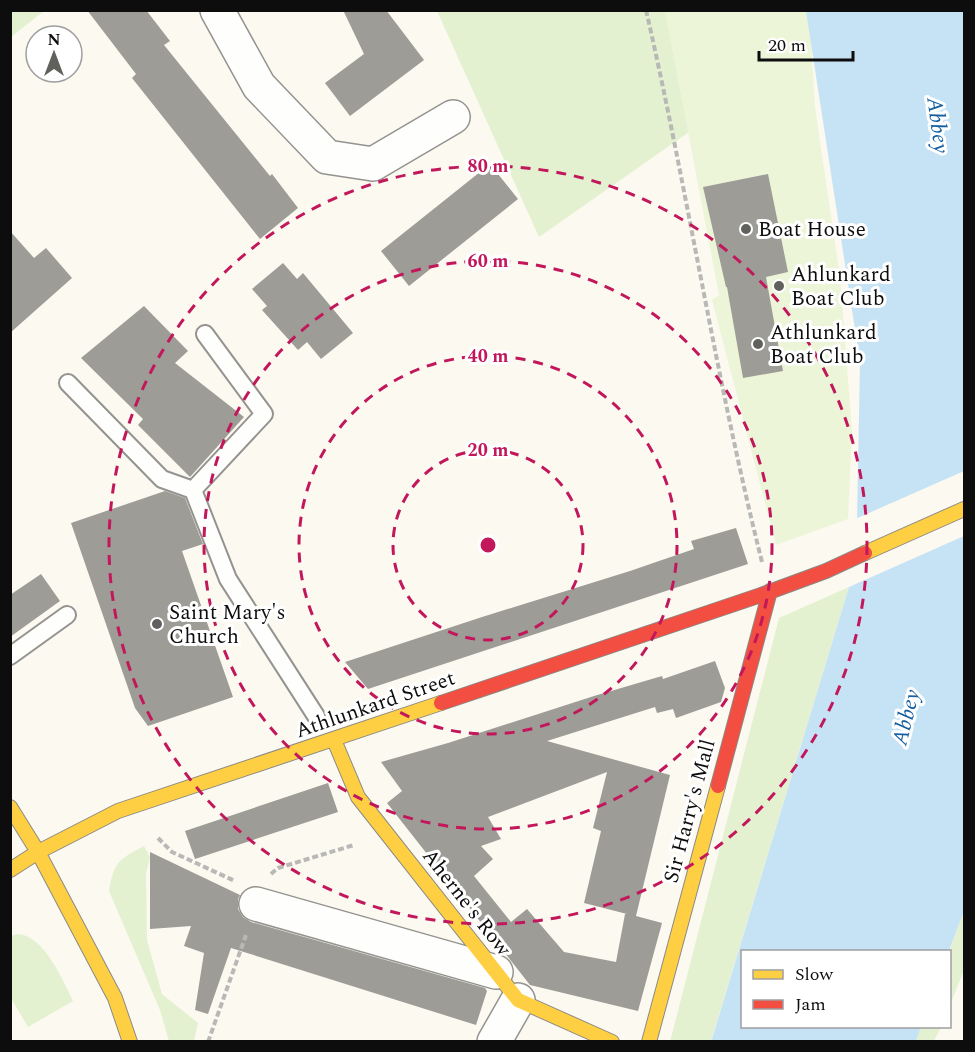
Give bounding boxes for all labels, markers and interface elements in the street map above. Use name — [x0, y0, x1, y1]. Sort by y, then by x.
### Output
north arrow — [24, 24, 84, 84]
scale bar — [759, 24, 854, 62]
text: N — [47, 28, 61, 52]
text: 20 m — [768, 32, 806, 59]
water label: Abbey — [917, 94, 958, 155]
text: 80 m — [468, 153, 508, 180]
place label: Boat House — [758, 214, 866, 246]
marker: Boat House — [739, 222, 753, 236]
text: 60 m — [468, 248, 508, 275]
place label: Ahlunkard Boat Club — [791, 259, 891, 315]
marker: Ahlunkard Boat Club — [772, 279, 786, 293]
place label: Athlunkard Boat Club — [770, 317, 877, 373]
marker: Athlunkard Boat Club — [751, 337, 765, 351]
text: 40 m — [468, 343, 508, 370]
text: 20 m — [468, 437, 508, 464]
centre of rings — [478, 535, 498, 555]
place label: Saint Mary's Church — [169, 597, 285, 653]
marker: Saint Mary's Church — [150, 617, 164, 631]
street label: Athlunkard Street — [291, 663, 460, 747]
water label: Abbey — [883, 686, 929, 750]
street label: Sir Harry's Mall — [655, 736, 725, 887]
street label: Aherne's Row — [414, 842, 519, 964]
legend — [741, 950, 951, 1028]
text: Slow — [795, 961, 834, 988]
text: Jam — [795, 991, 826, 1018]

